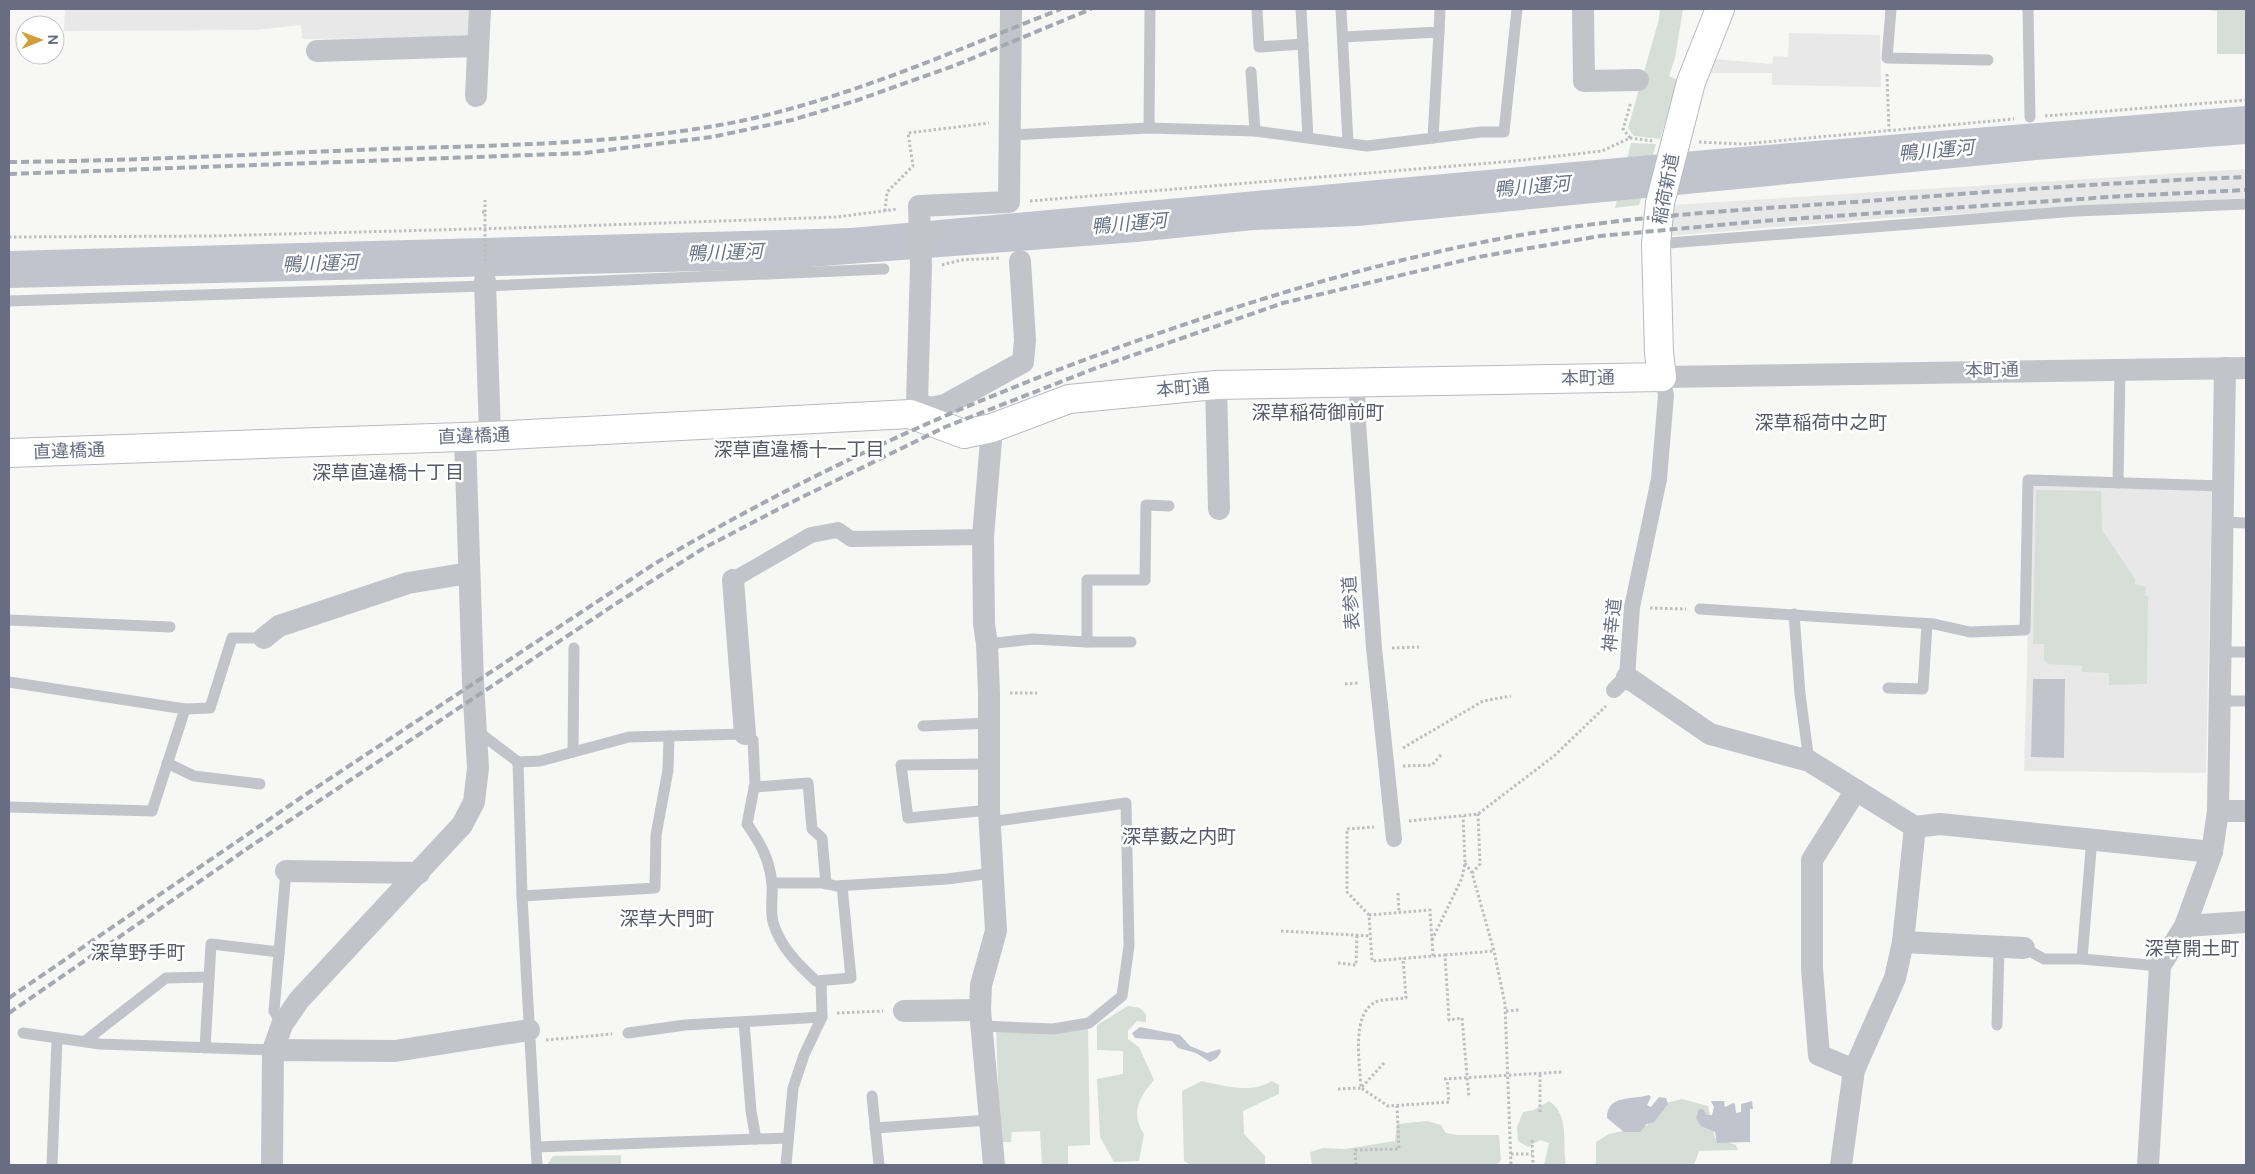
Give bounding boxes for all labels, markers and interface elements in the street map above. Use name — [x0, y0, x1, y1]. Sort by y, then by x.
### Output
north arrow — [15, 15, 65, 65]
text: N — [44, 35, 62, 45]
water label: 鴨川運河 — [1897, 134, 1979, 166]
street label: 稲荷新道 — [1647, 151, 1685, 227]
water label: 鴨川運河 — [1493, 170, 1575, 202]
water label: 鴨川運河 — [1090, 207, 1172, 239]
water label: 鴨川運河 — [687, 239, 767, 266]
water label: 鴨川運河 — [282, 250, 362, 277]
street label: 本町通 — [1965, 358, 2019, 382]
street label: 本町通 — [1561, 366, 1615, 390]
street label: 本町通 — [1155, 374, 1211, 402]
district label: 深草稲荷御前町 — [1251, 400, 1385, 425]
district label: 深草稲荷中之町 — [1754, 410, 1888, 435]
street label: 直違橋通 — [438, 423, 510, 449]
district label: 深草直違橋十一丁目 — [713, 437, 885, 462]
street label: 直違橋通 — [33, 438, 105, 464]
district label: 深草直違橋十丁目 — [312, 460, 464, 485]
street label: 表参道 — [1337, 575, 1365, 631]
street label: 神幸道 — [1597, 597, 1627, 653]
district label: 深草藪之内町 — [1122, 824, 1236, 849]
district label: 深草大門町 — [619, 906, 715, 931]
district label: 深草開土町 — [2144, 936, 2240, 961]
district label: 深草野手町 — [90, 940, 186, 965]

